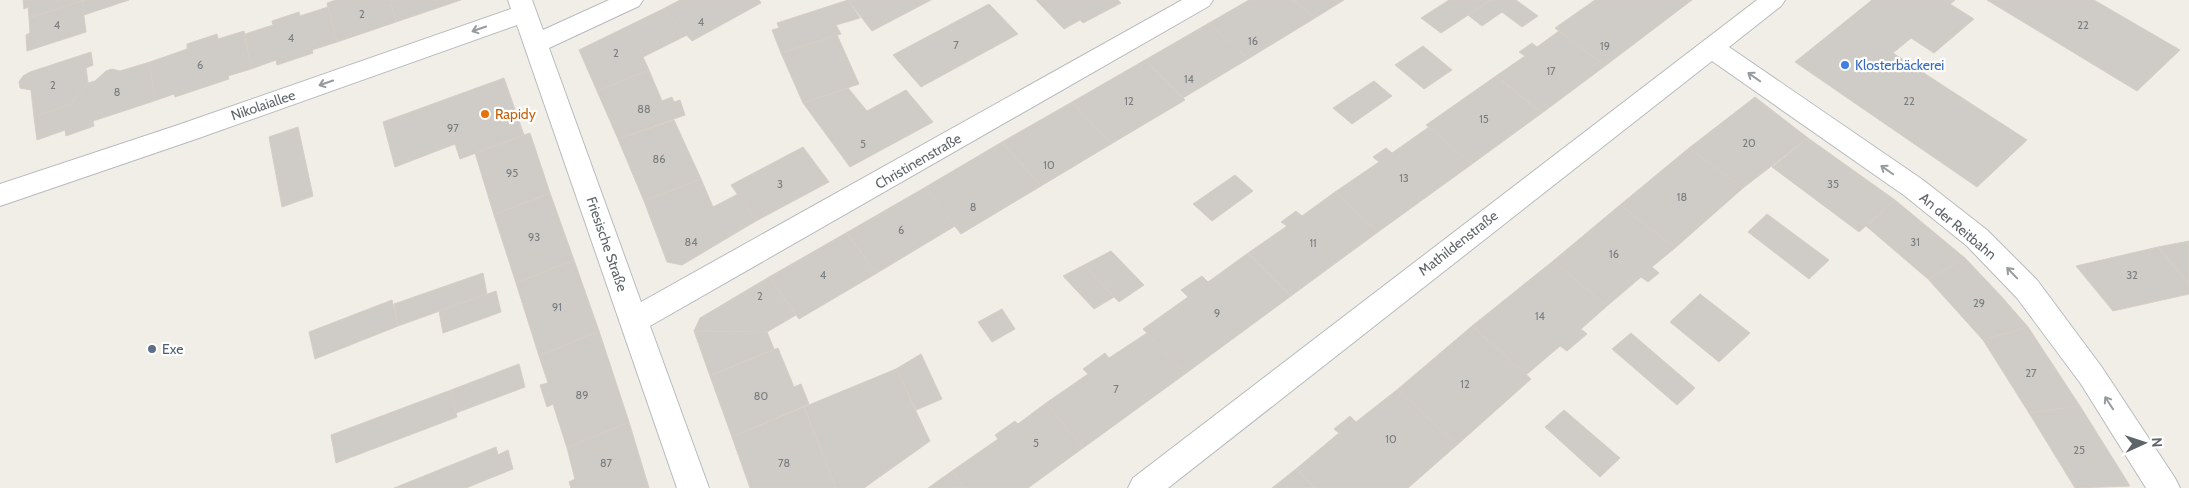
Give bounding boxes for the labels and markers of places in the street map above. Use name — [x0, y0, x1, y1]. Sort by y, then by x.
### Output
place label: Klosterbäckerei — [1855, 56, 1944, 74]
marker: Klosterbäckerei — [1839, 59, 1851, 71]
place label: Rapidy — [495, 105, 536, 123]
marker: Rapidy — [479, 108, 491, 120]
place label: Exe — [162, 340, 183, 358]
marker: Exe — [146, 343, 158, 355]

